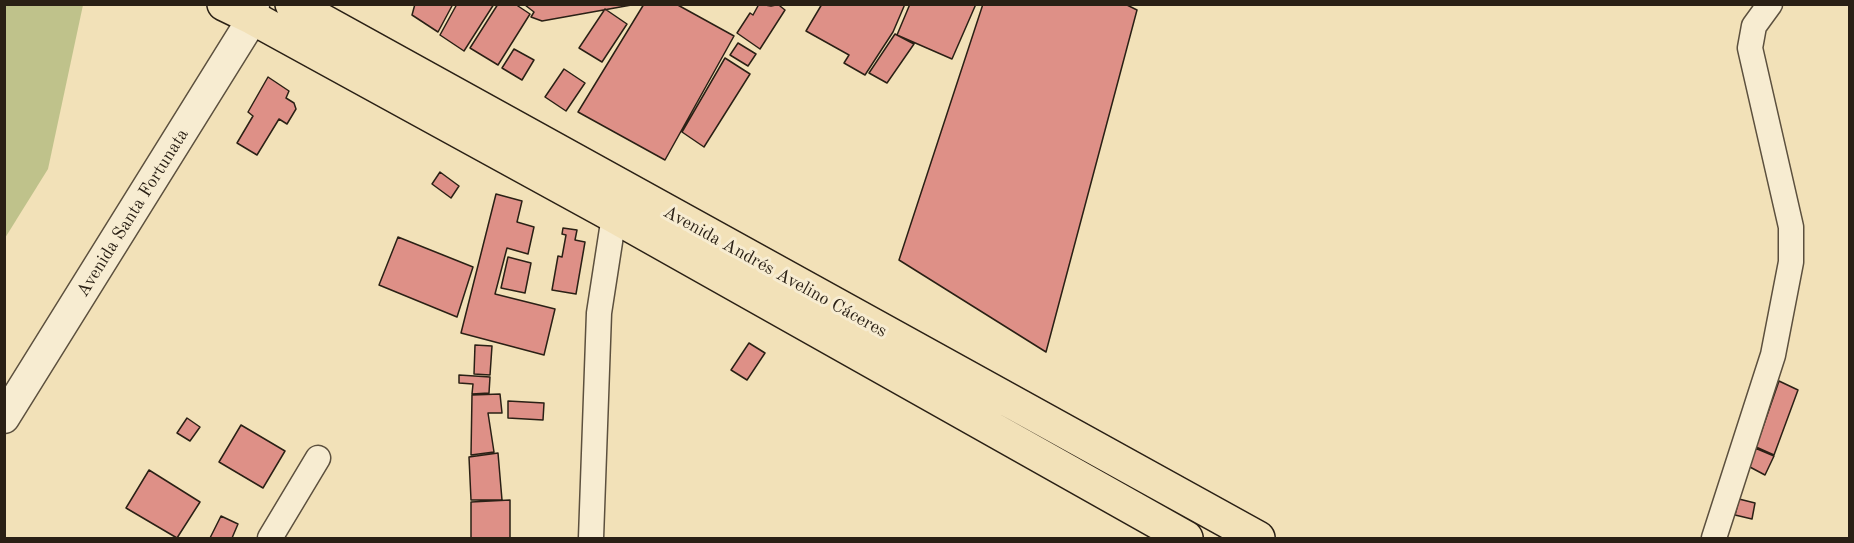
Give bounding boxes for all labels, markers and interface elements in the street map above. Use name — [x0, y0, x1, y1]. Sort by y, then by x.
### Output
street label: Avenida Santa Fortunata — [72, 125, 194, 301]
street label: Avenida Andrés Avelino Cáceres — [659, 201, 891, 343]

